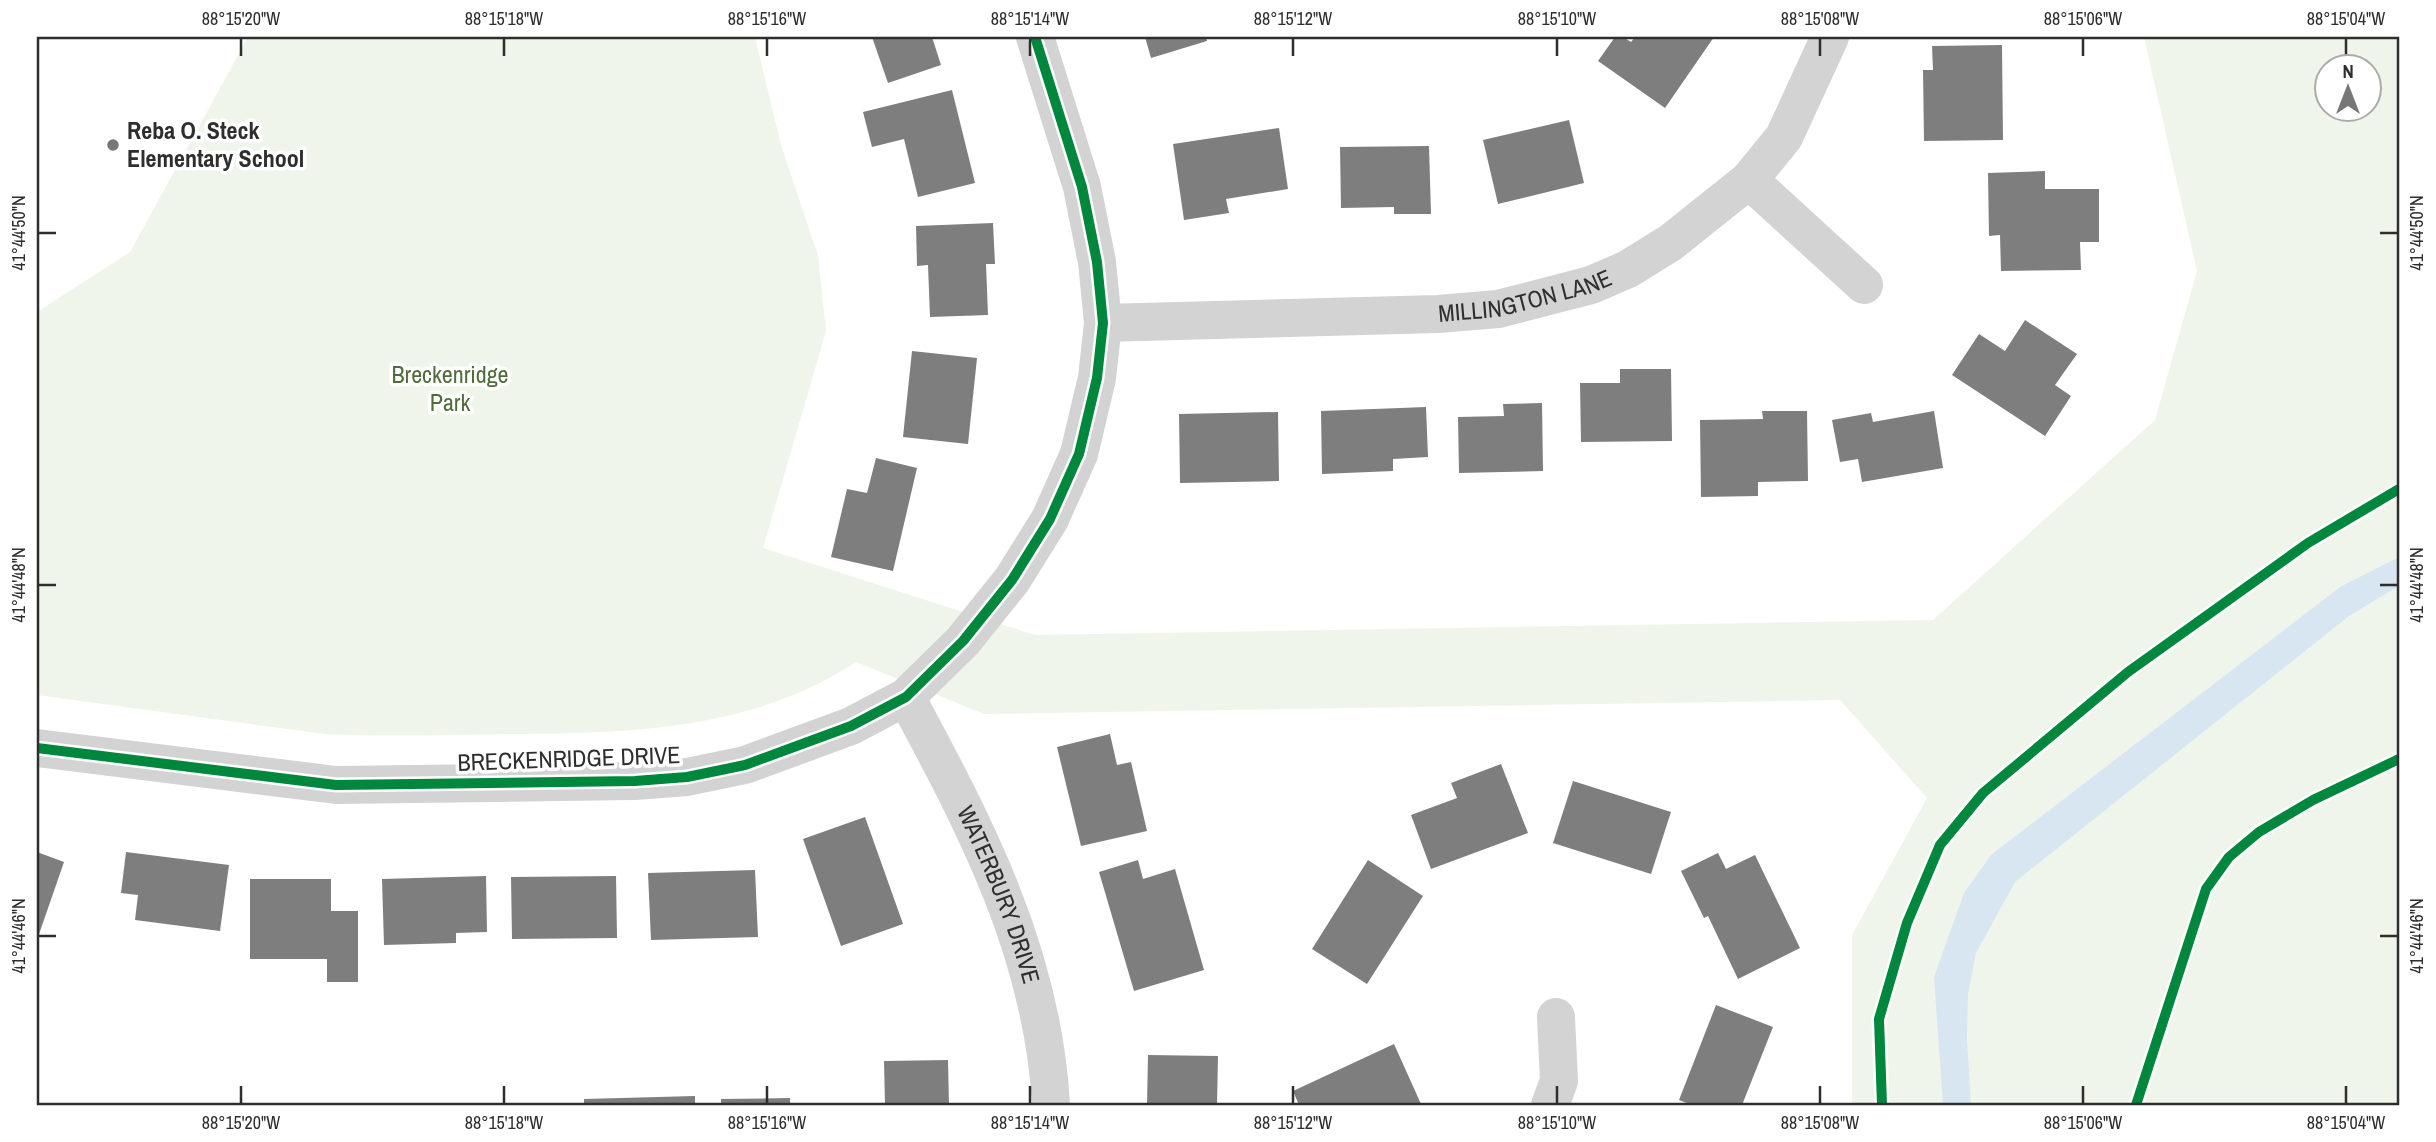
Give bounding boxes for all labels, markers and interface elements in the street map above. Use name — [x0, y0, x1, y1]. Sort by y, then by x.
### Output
text: 88°15'20"W — [202, 6, 280, 31]
text: 88°15'18"W — [465, 6, 543, 31]
text: 88°15'16"W — [728, 6, 806, 31]
text: 88°15'14"W — [991, 6, 1069, 31]
text: 88°15'12"W — [1254, 6, 1332, 31]
text: 88°15'10"W — [1518, 6, 1596, 31]
text: 88°15'08"W — [1781, 6, 1859, 31]
text: 88°15'06"W — [2044, 6, 2122, 31]
text: 88°15'04"W — [2307, 6, 2385, 31]
north arrow — [2314, 52, 2384, 122]
text: N — [2342, 58, 2354, 84]
place label: Reba O. Steck Elementary School — [127, 114, 304, 174]
marker: Reba O. Steck Elementary School — [105, 137, 121, 153]
text: 41°44'50"N — [6, 195, 31, 271]
text: 41°44'50"N — [2404, 195, 2429, 271]
street label: MILLINGTON LANE — [1437, 261, 1616, 329]
park label: Breckenridge Park — [391, 358, 509, 418]
text: 41°44'48"N — [6, 547, 31, 623]
text: 41°44'48"N — [2404, 547, 2429, 623]
street label: BRECKENRIDGE DRIVE — [457, 738, 681, 778]
street label: WATERBURY DRIVE — [950, 800, 1048, 987]
text: 41°44'46"N — [6, 898, 31, 974]
text: 41°44'46"N — [2404, 898, 2429, 974]
text: 88°15'20"W — [202, 1110, 280, 1135]
text: 88°15'18"W — [465, 1110, 543, 1135]
text: 88°15'16"W — [728, 1110, 806, 1135]
text: 88°15'14"W — [991, 1110, 1069, 1135]
text: 88°15'12"W — [1254, 1110, 1332, 1135]
text: 88°15'10"W — [1518, 1110, 1596, 1135]
text: 88°15'08"W — [1781, 1110, 1859, 1135]
text: 88°15'06"W — [2044, 1110, 2122, 1135]
text: 88°15'04"W — [2307, 1110, 2385, 1135]

